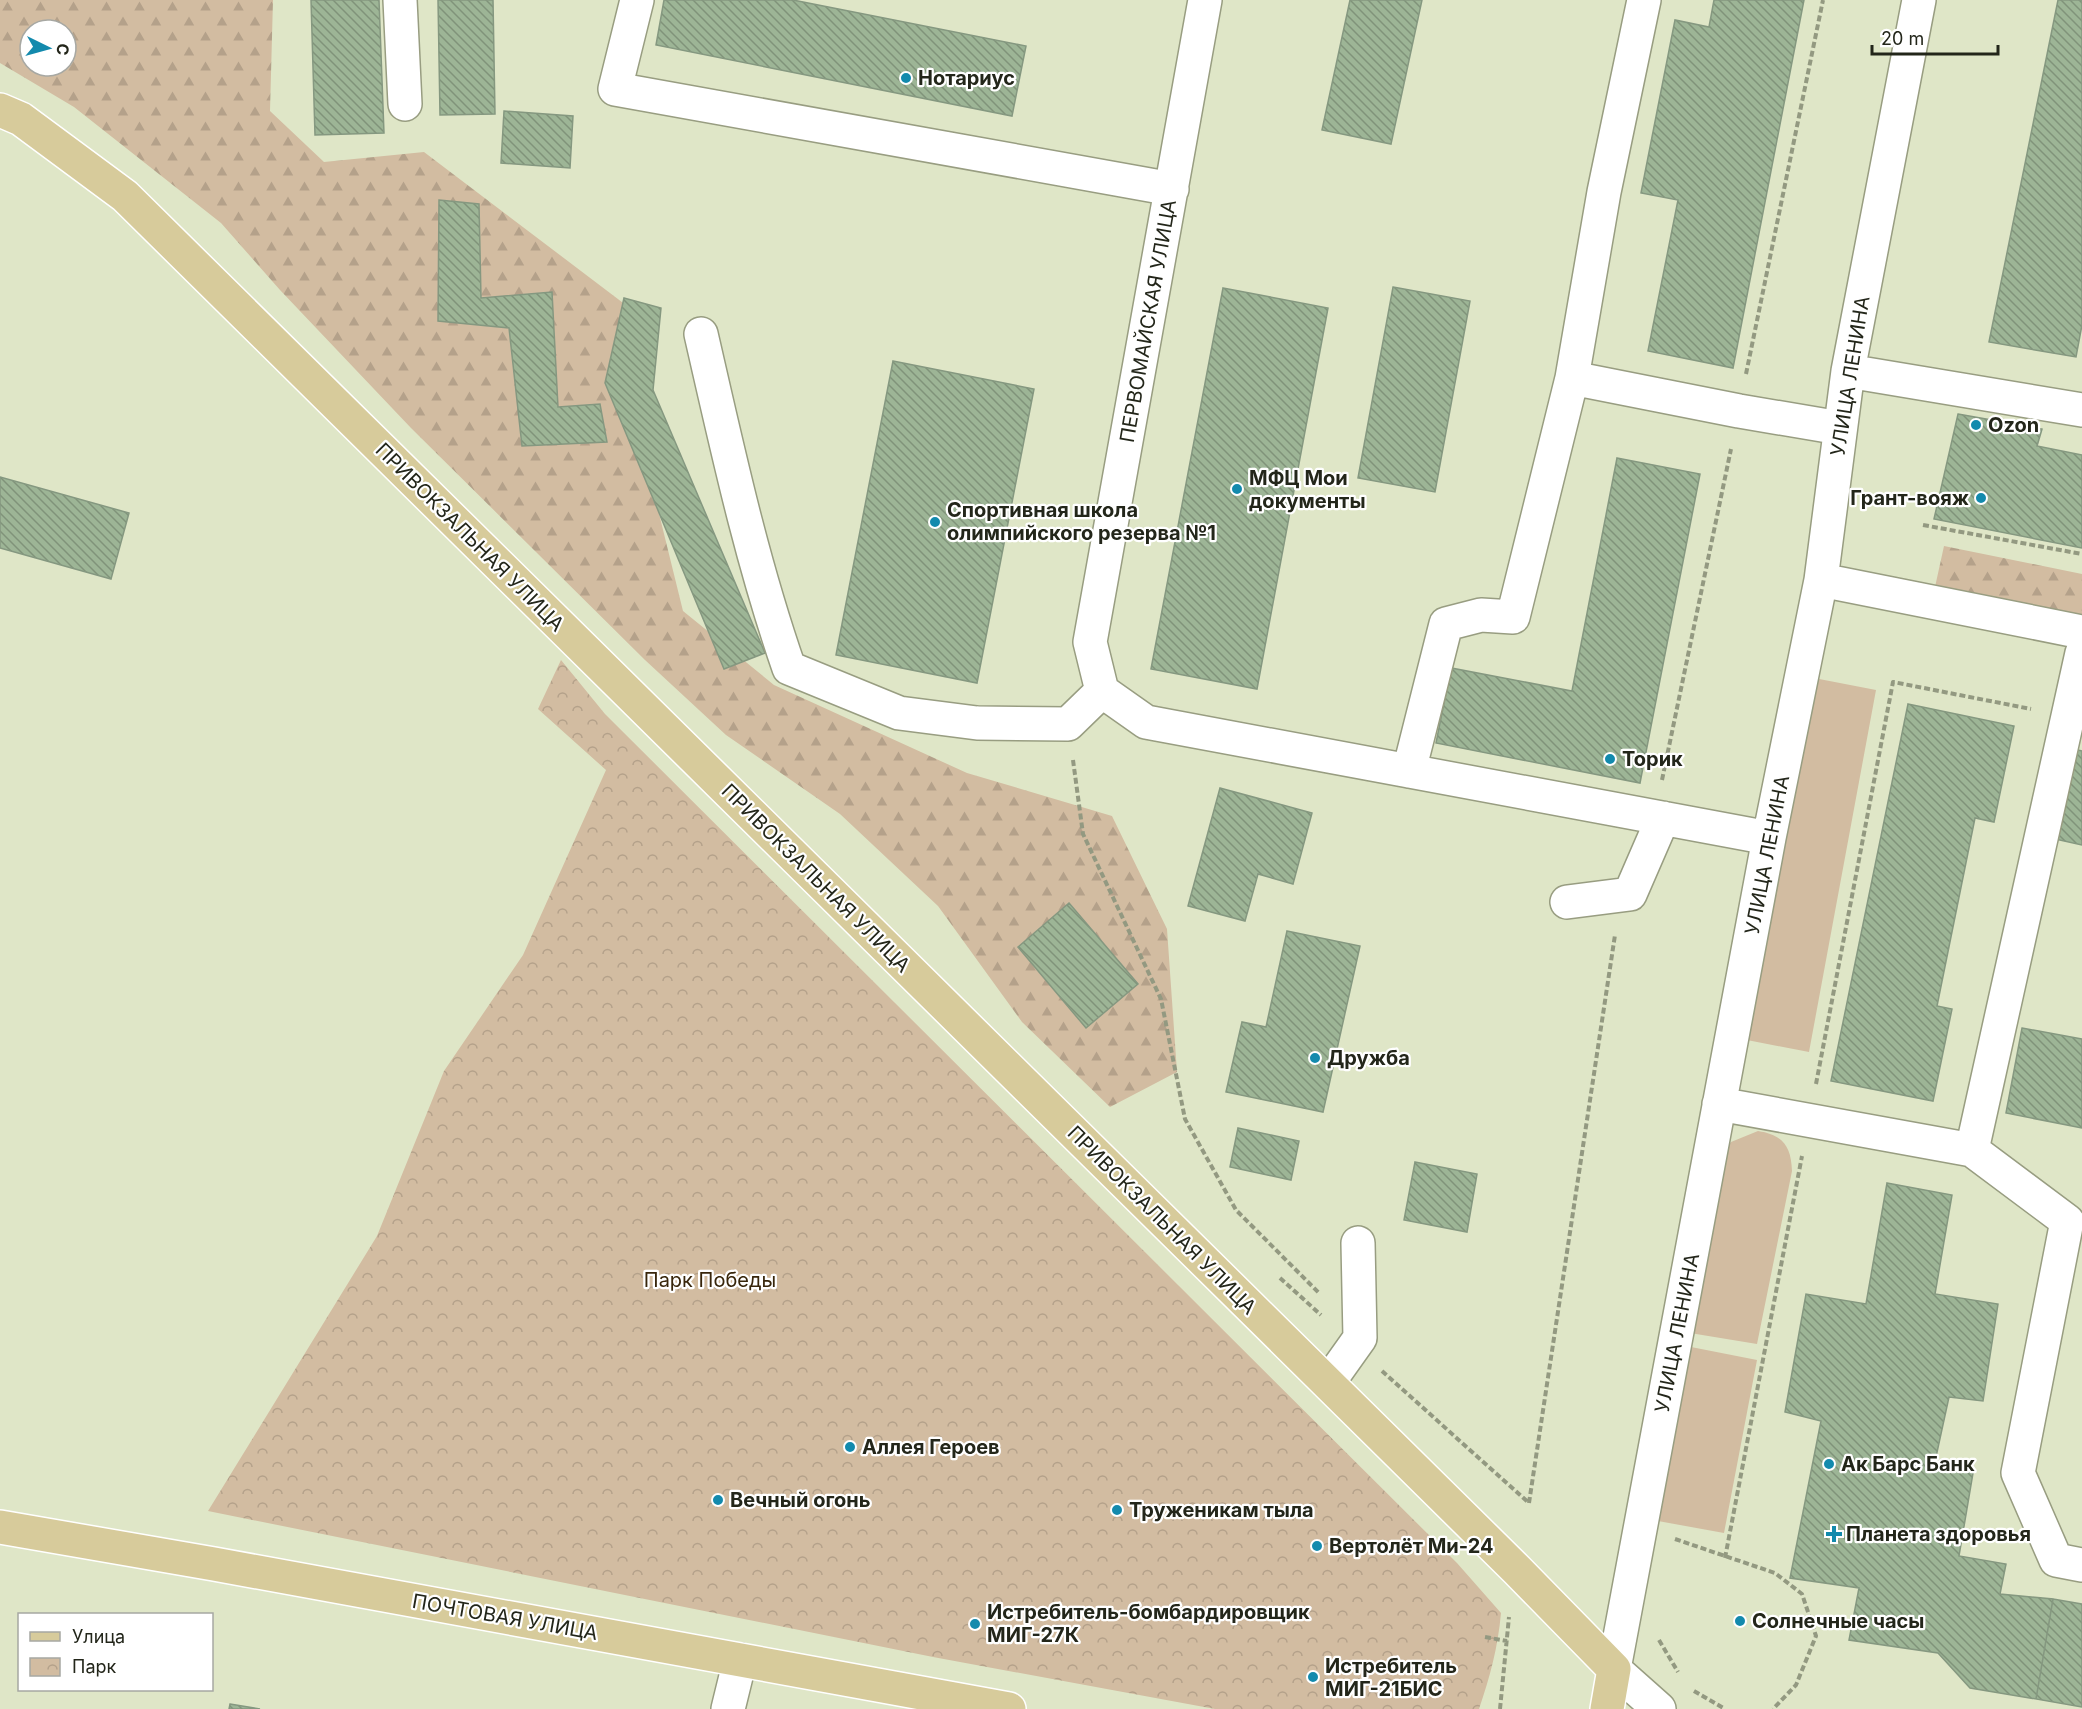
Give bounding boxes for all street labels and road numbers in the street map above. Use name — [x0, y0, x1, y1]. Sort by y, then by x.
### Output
street label: ПЕРВОМАЙСКАЯ УЛИЦА — [1114, 197, 1181, 444]
street label: УЛИЦА ЛЕНИНА — [1825, 294, 1875, 458]
street label: ПРИВОКЗАЛЬНАЯ УЛИЦА — [371, 438, 569, 636]
street label: УЛИЦА ЛЕНИНА — [1740, 773, 1794, 937]
street label: ПРИВОКЗАЛЬНАЯ УЛИЦА — [717, 779, 915, 977]
street label: ПРИВОКЗАЛЬНАЯ УЛИЦА — [1063, 1121, 1261, 1319]
street label: УЛИЦА ЛЕНИНА — [1650, 1251, 1704, 1415]
street label: ПОЧТОВАЯ УЛИЦА — [410, 1589, 600, 1645]

